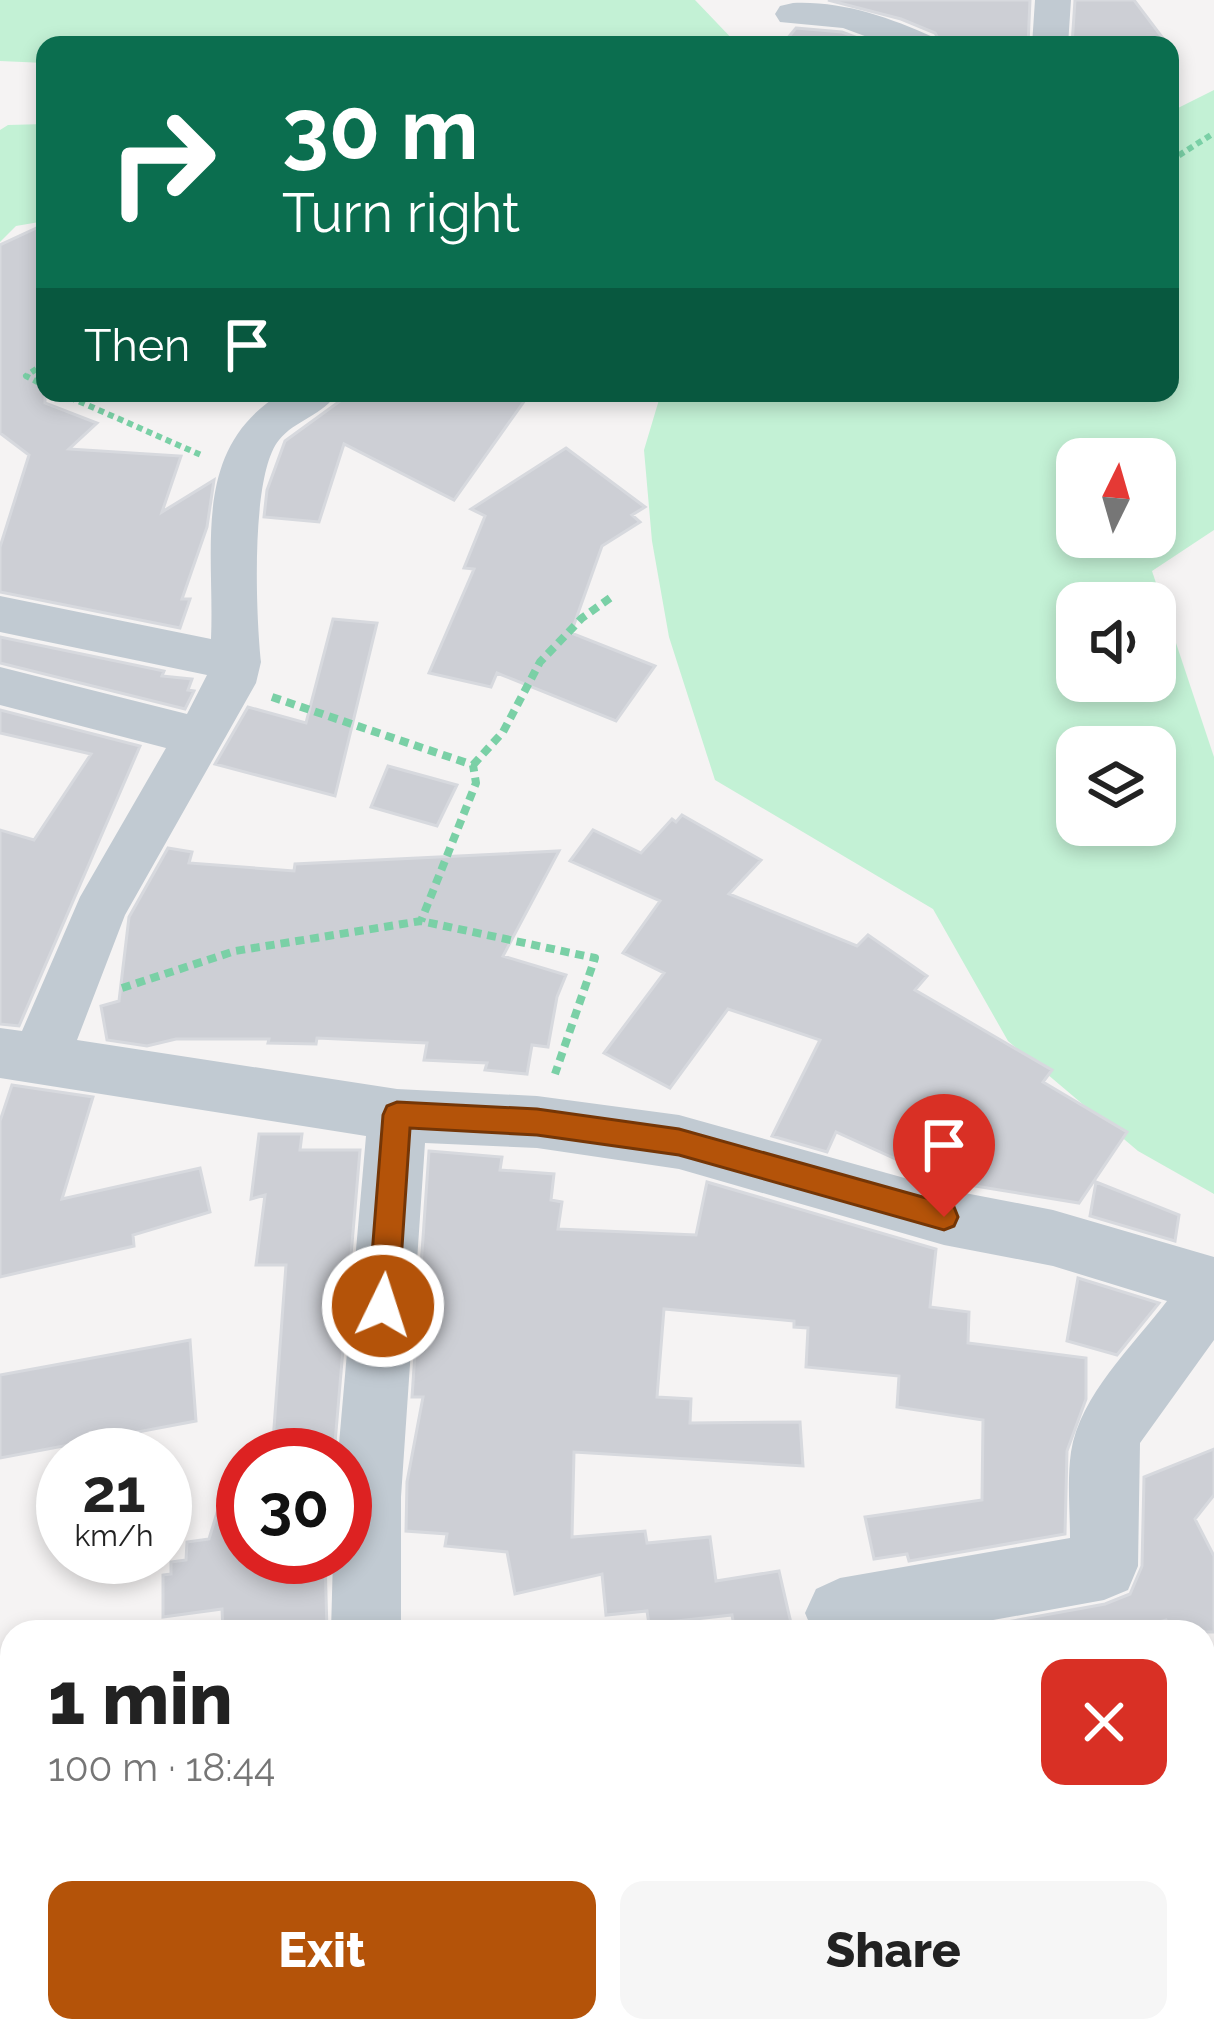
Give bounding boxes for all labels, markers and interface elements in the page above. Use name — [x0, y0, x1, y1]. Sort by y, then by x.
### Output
text: 30 m — [282, 80, 479, 179]
icon: right — [84, 84, 240, 240]
text: Turn right — [282, 181, 520, 245]
icon: arrive — [214, 312, 280, 378]
text: Then — [84, 319, 190, 372]
north arrow — [1056, 438, 1176, 558]
map controls — [1056, 438, 1176, 846]
button: sound — [1056, 582, 1176, 702]
button: layers — [1056, 726, 1176, 846]
pin — [893, 1094, 995, 1217]
icon: arrive — [911, 1112, 977, 1178]
position arrow — [320, 1243, 446, 1369]
speed limit sign: 30 — [216, 1428, 372, 1584]
text: 21 — [82, 1456, 146, 1526]
text: km/h — [74, 1518, 154, 1553]
text: 1 min — [48, 1656, 233, 1741]
button: close — [1041, 1659, 1167, 1785]
text: 100 m · 18:44 — [48, 1744, 275, 1790]
button: Exit — [48, 1881, 596, 2019]
button: Share — [620, 1881, 1167, 2019]

